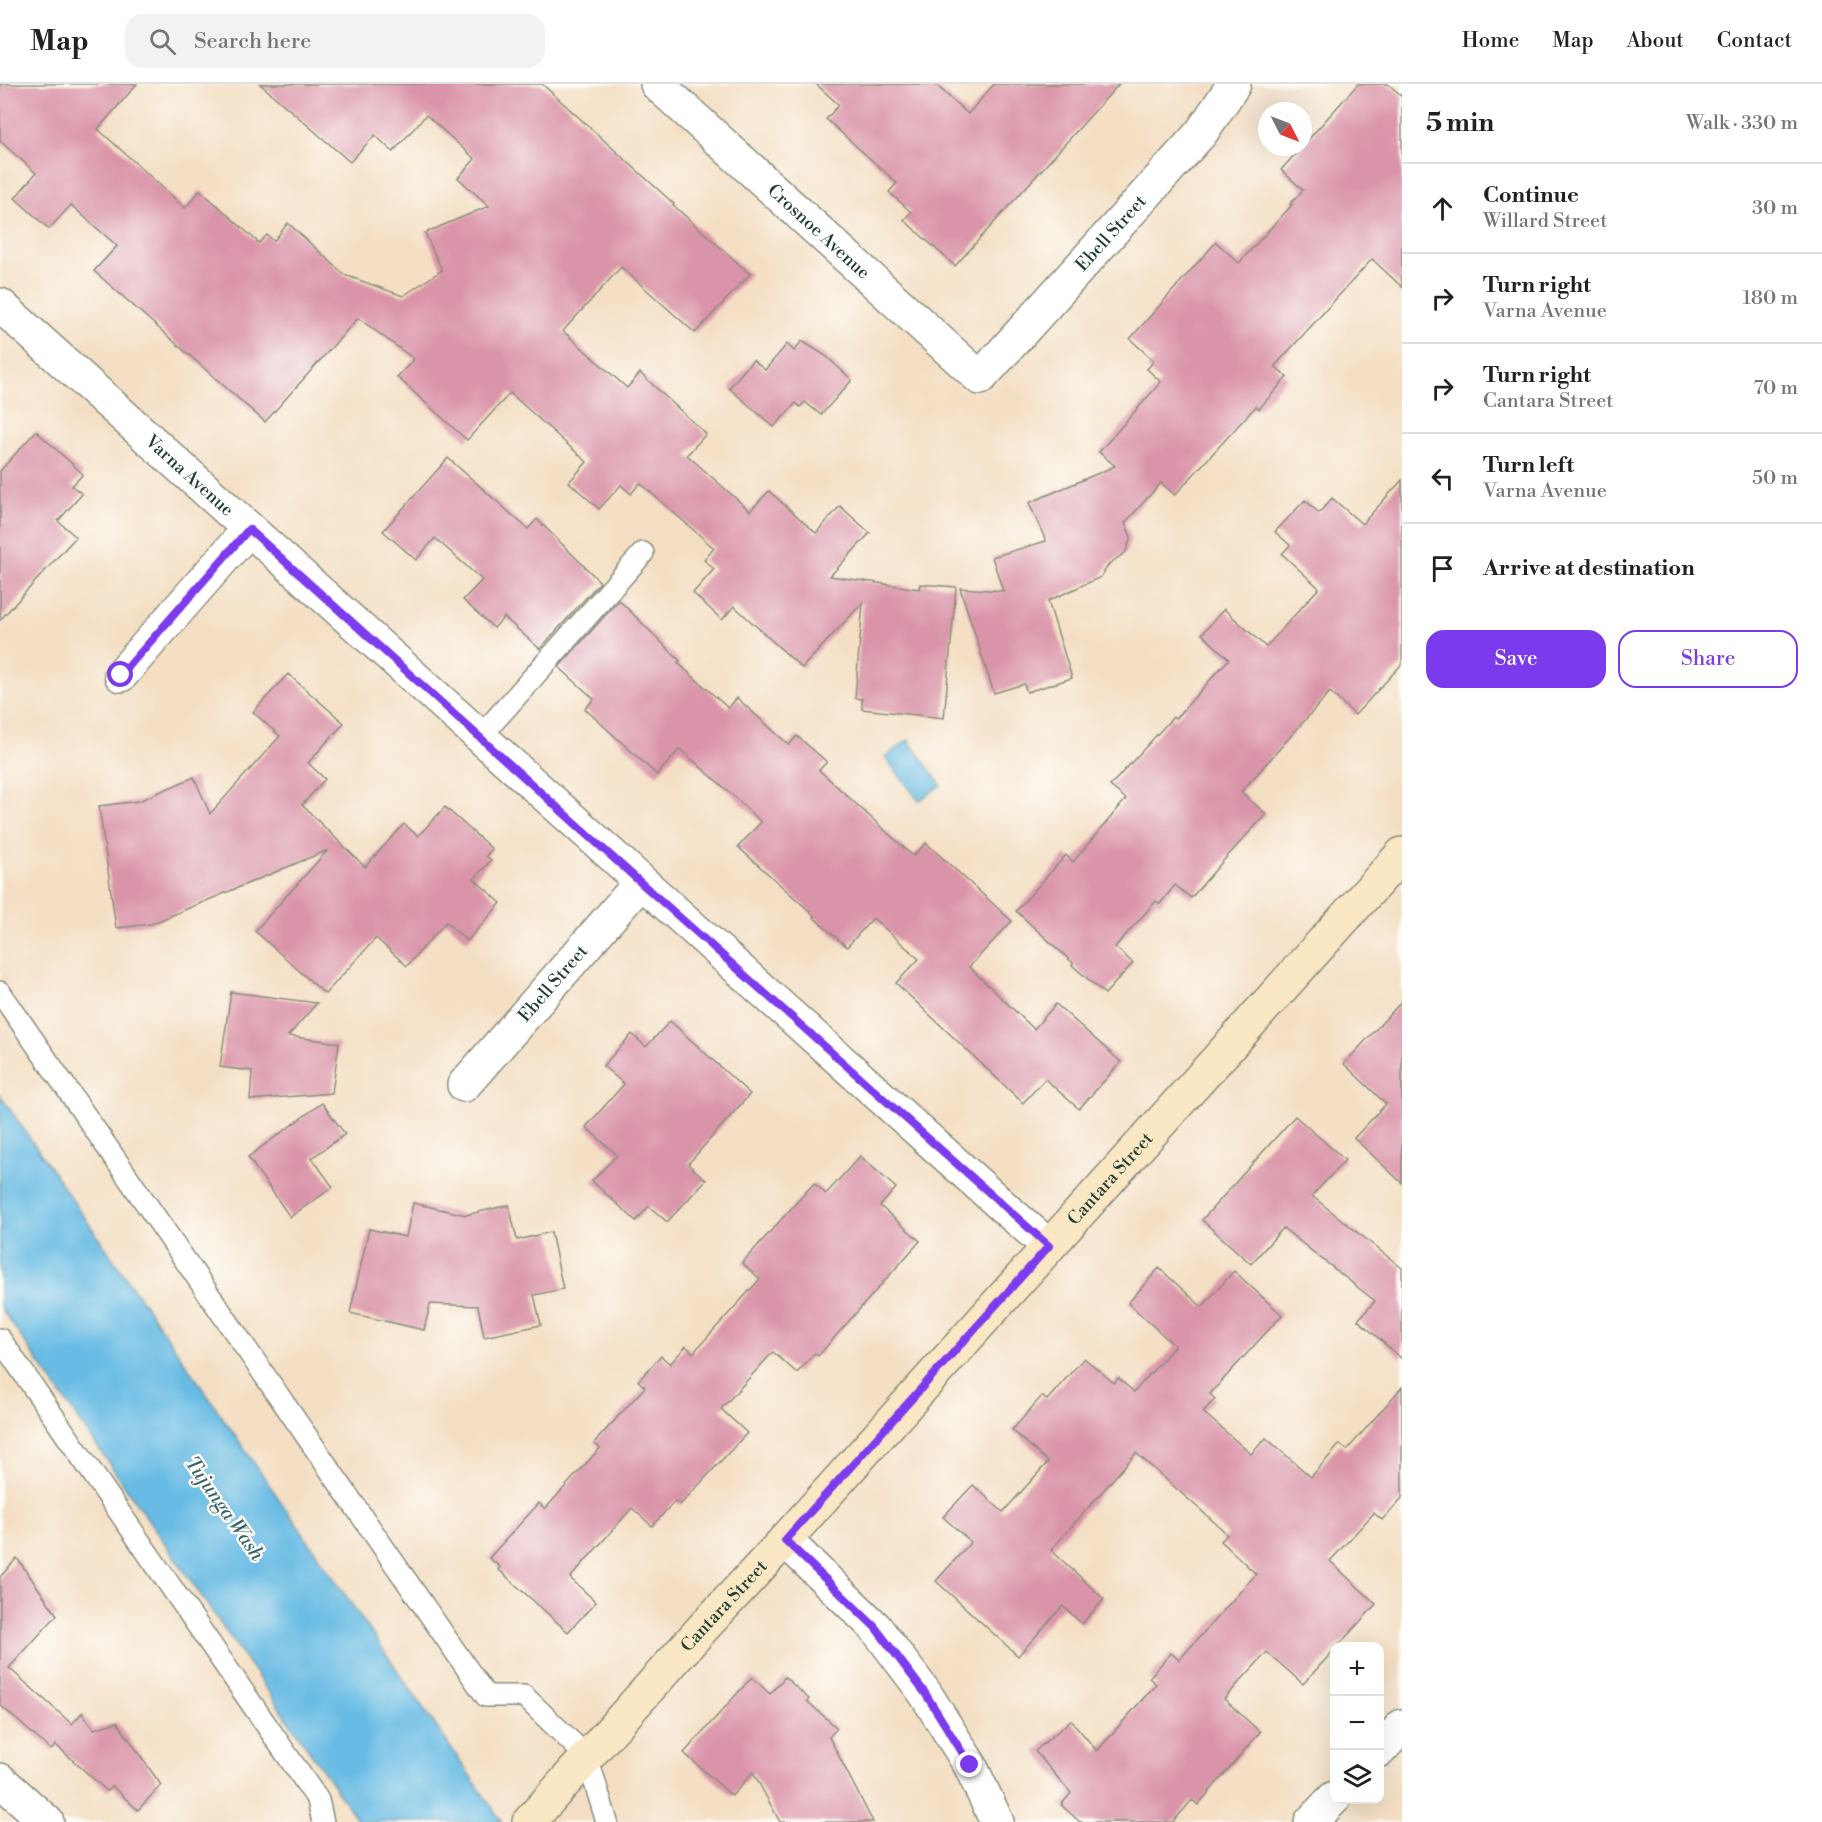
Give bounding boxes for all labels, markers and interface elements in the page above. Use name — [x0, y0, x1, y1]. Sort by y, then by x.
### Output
search box — [125, 14, 545, 68]
text: Map — [30, 24, 89, 59]
icon: search — [146, 25, 179, 58]
text: Search here — [194, 28, 311, 55]
text: Home — [1462, 28, 1519, 54]
text: Map — [1552, 28, 1594, 54]
text: About — [1627, 28, 1684, 54]
text: Contact — [1717, 28, 1792, 54]
north arrow — [1258, 102, 1312, 156]
text: 5 min — [1426, 107, 1494, 139]
text: Walk · 330 m — [1686, 111, 1798, 136]
street label: Crosnoe Avenue — [762, 179, 875, 284]
text: Continue — [1483, 182, 1579, 209]
street label: Ebell Street — [1071, 190, 1152, 276]
icon: ahead — [1426, 192, 1459, 225]
text: 30 m — [1752, 196, 1798, 221]
text: Willard Street — [1483, 209, 1607, 234]
text: Turn right — [1483, 272, 1591, 299]
icon: right — [1426, 282, 1459, 315]
text: 180 m — [1743, 286, 1798, 311]
text: Varna Avenue — [1483, 299, 1607, 324]
text: Turn right — [1483, 362, 1591, 389]
icon: right — [1426, 372, 1459, 405]
text: 70 m — [1754, 376, 1798, 401]
text: Cantara Street — [1483, 389, 1613, 414]
street label: Varna Avenue — [139, 429, 238, 522]
text: Turn left — [1483, 452, 1574, 479]
icon: left — [1426, 462, 1459, 495]
text: 50 m — [1752, 466, 1798, 491]
text: Varna Avenue — [1483, 479, 1607, 504]
icon: arrive — [1426, 552, 1459, 585]
text: Arrive at destination — [1483, 555, 1695, 582]
button: Save — [1426, 630, 1606, 688]
button: Share — [1618, 630, 1798, 688]
route start — [107, 661, 133, 687]
street label: Ebell Street — [513, 940, 593, 1027]
street label: Cantara Street — [1063, 1127, 1159, 1230]
water label: Tujunga Wash — [179, 1452, 269, 1567]
street label: Cantara Street — [676, 1555, 773, 1657]
map controls — [1330, 1642, 1384, 1804]
button: + — [1330, 1642, 1384, 1696]
button: − — [1330, 1696, 1384, 1750]
button: layers — [1330, 1750, 1384, 1804]
route end — [956, 1751, 982, 1777]

